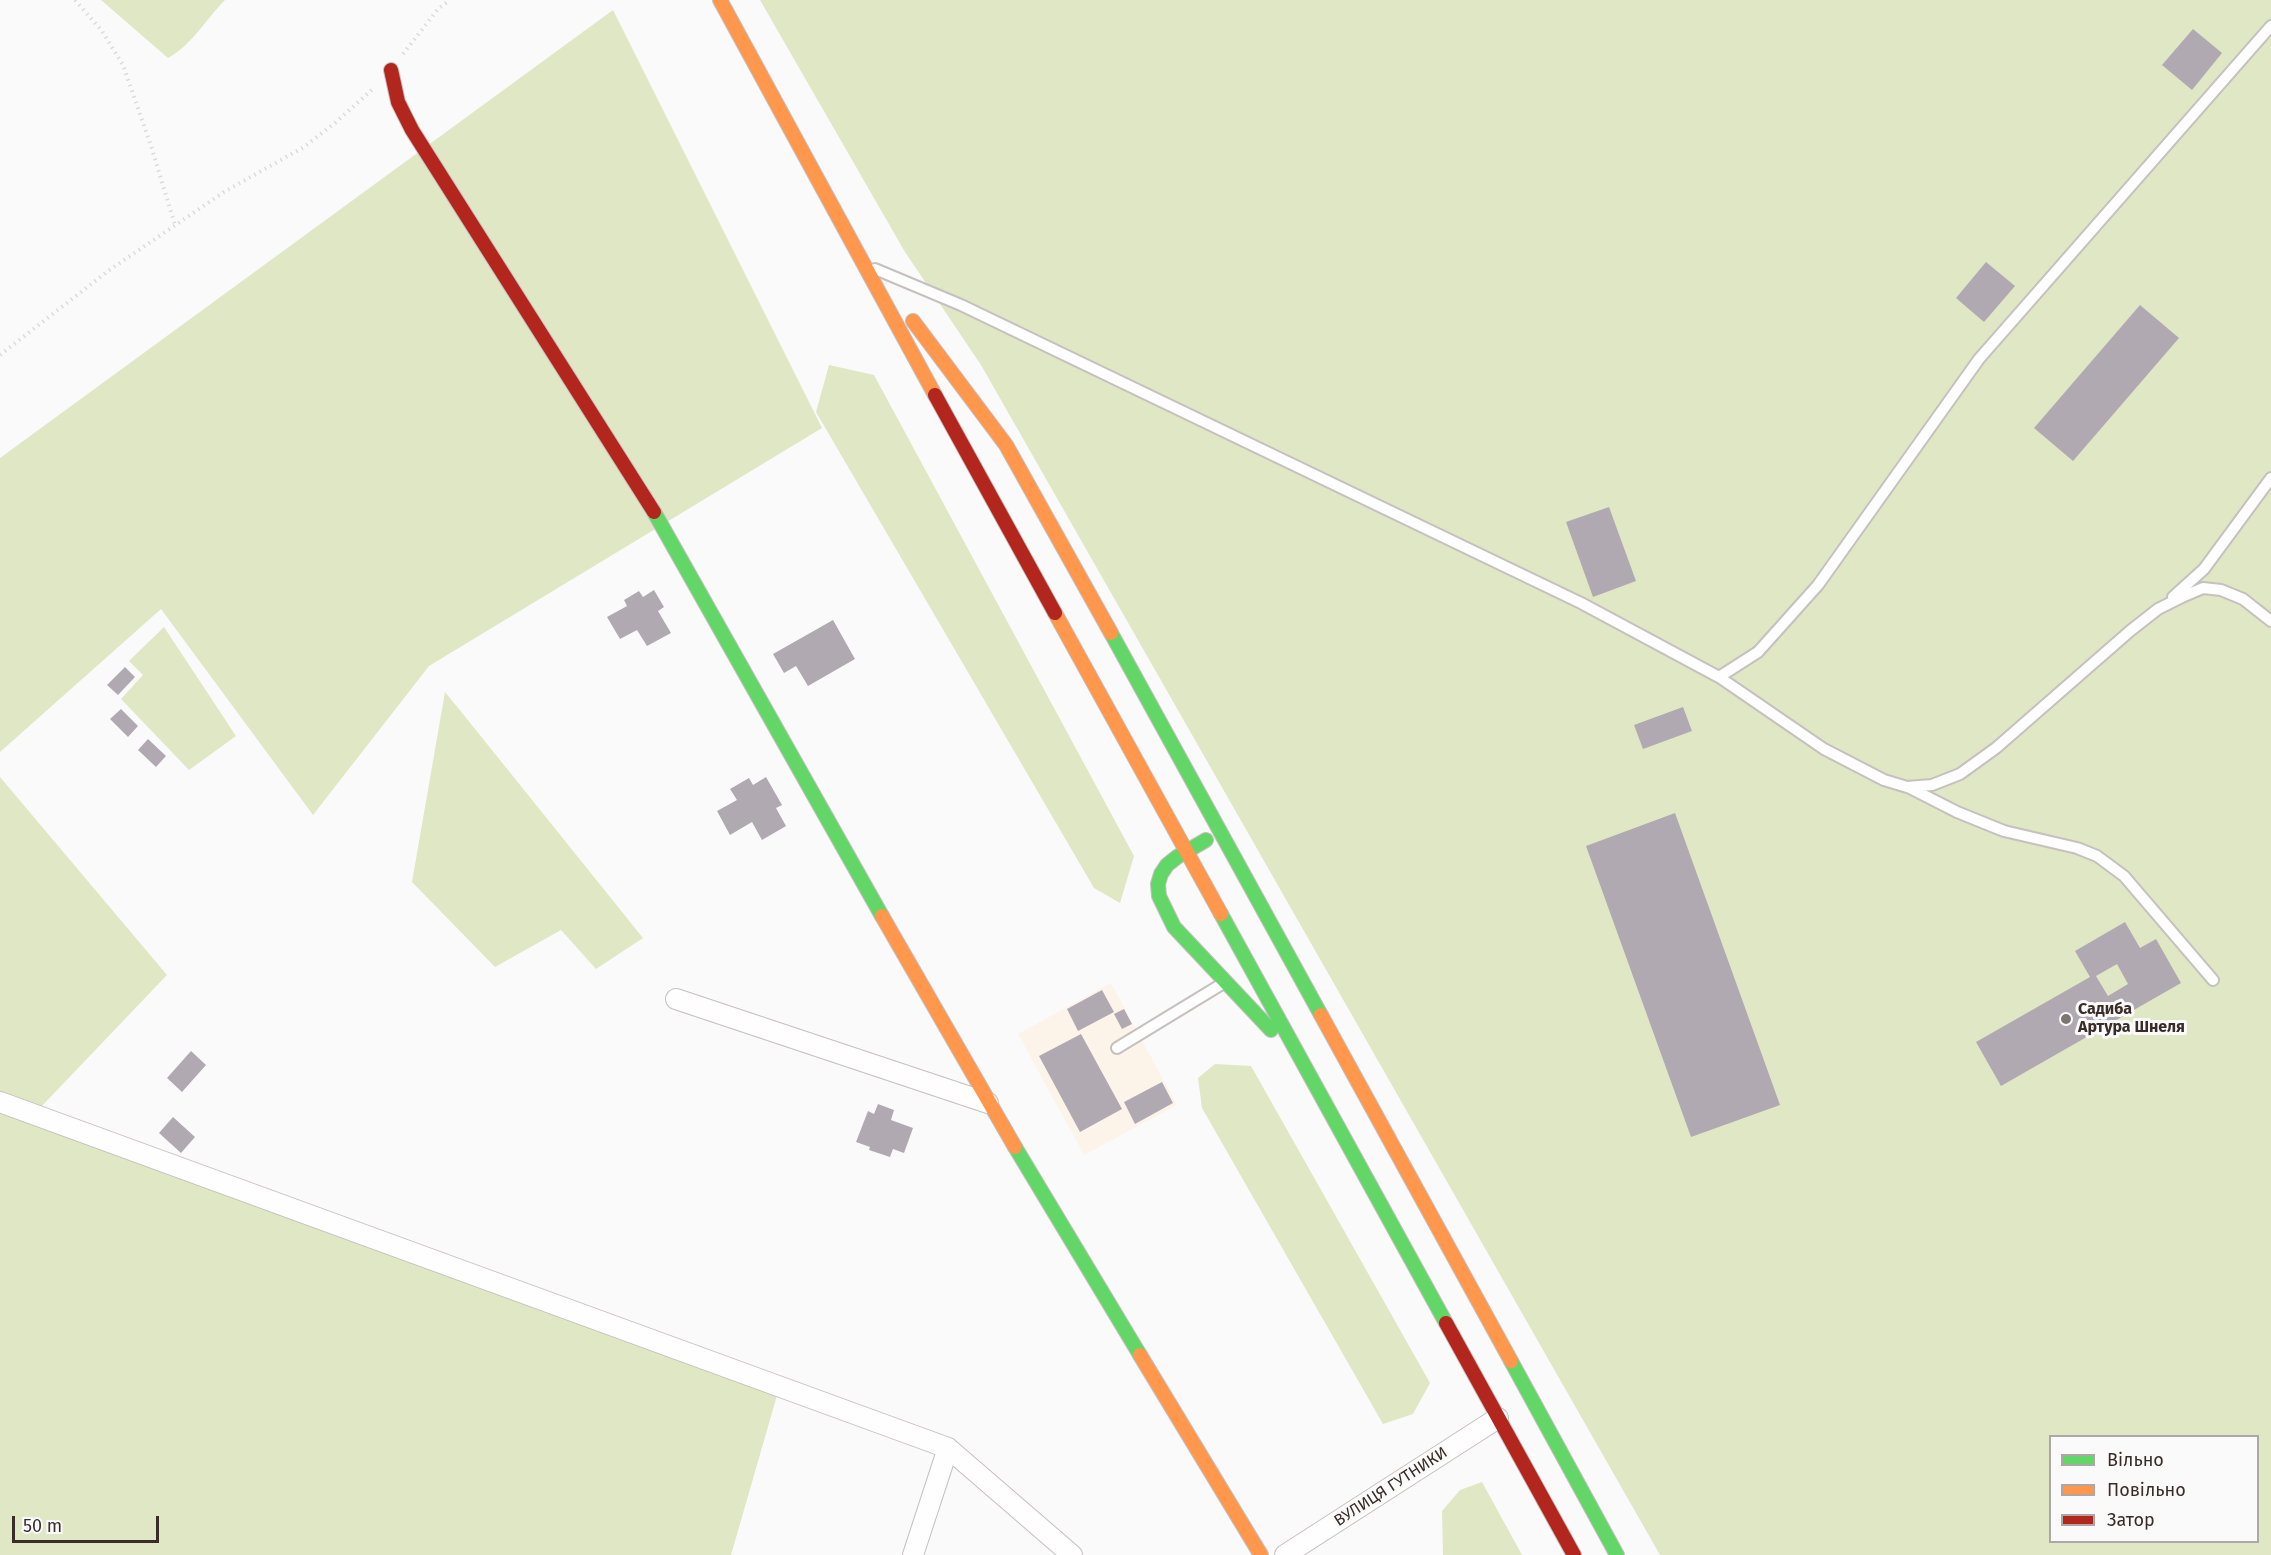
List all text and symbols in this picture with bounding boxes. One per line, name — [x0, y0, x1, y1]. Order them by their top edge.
place label: Садиба Артура Шнеля — [2078, 1000, 2185, 1038]
marker: Садиба Артура Шнеля — [2059, 1012, 2073, 1026]
legend — [2049, 1435, 2259, 1543]
street label: ВУЛИЦЯ ГУТНИКИ — [1331, 1443, 1451, 1531]
text: Вільно — [2107, 1449, 2164, 1471]
text: Повільно — [2107, 1479, 2186, 1501]
scale bar — [15, 1504, 162, 1542]
text: Затор — [2107, 1509, 2155, 1531]
text: 50 m — [23, 1515, 62, 1537]

